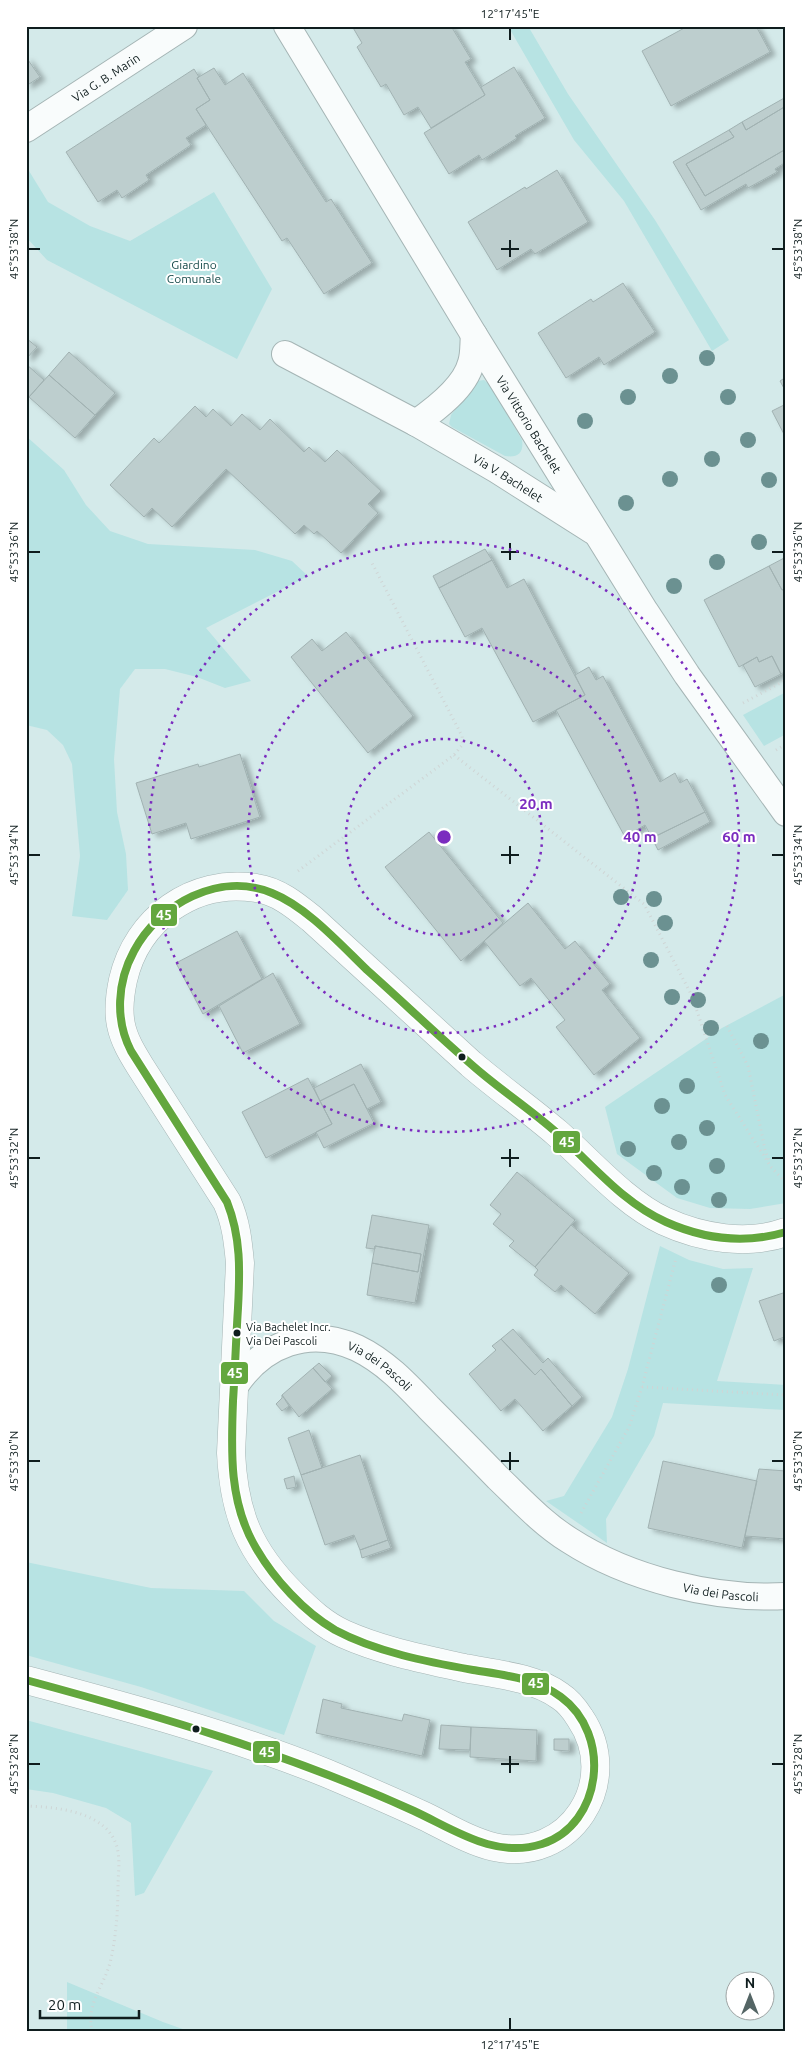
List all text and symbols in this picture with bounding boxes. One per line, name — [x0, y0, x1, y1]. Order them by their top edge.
text: 12°17'45"E — [481, 7, 540, 20]
street label: Via G. B. Marin — [69, 50, 142, 104]
text: 45°53'38"N — [7, 219, 20, 279]
text: 45°53'38"N — [791, 219, 804, 279]
park label: Giardino Comunale — [167, 258, 221, 285]
street label: Via Vittorio Bachelet — [494, 373, 564, 475]
street label: Via V. Bachelet — [471, 451, 546, 504]
text: 45°53'36"N — [7, 522, 20, 582]
text: 45°53'36"N — [791, 522, 804, 582]
text: 20 m — [519, 795, 553, 812]
text: 45°53'34"N — [7, 825, 20, 885]
text: 45°53'34"N — [791, 825, 804, 885]
centre of rings — [435, 828, 453, 846]
text: 40 m — [623, 828, 657, 845]
text: 60 m — [722, 828, 756, 845]
line badge: 45 — [150, 903, 178, 927]
text: 45 — [156, 907, 172, 923]
unlabelled marker — [457, 1052, 467, 1062]
text: 45°53'32"N — [7, 1128, 20, 1188]
text: 45°53'32"N — [791, 1128, 804, 1188]
line badge: 45 — [552, 1130, 581, 1154]
text: 45 — [559, 1134, 575, 1150]
place label: Via Bachelet Incr. Via Dei Pascoli — [246, 1321, 331, 1347]
marker: Via Bachelet Incr. Via Dei Pascoli — [232, 1328, 242, 1338]
street label: Via dei Pascoli — [346, 1338, 415, 1393]
line badge: 45 — [220, 1361, 249, 1385]
text: 45 — [227, 1365, 243, 1381]
text: 45°53'30"N — [7, 1431, 20, 1491]
text: 45°53'30"N — [791, 1431, 804, 1491]
street label: Via dei Pascoli — [682, 1580, 759, 1603]
line badge: 45 — [521, 1672, 550, 1696]
text: 45 — [528, 1675, 544, 1691]
unlabelled marker — [191, 1724, 201, 1734]
text: 45°53'28"N — [7, 1734, 20, 1794]
text: 45°53'28"N — [791, 1734, 804, 1794]
line badge: 45 — [252, 1740, 281, 1764]
text: 45 — [259, 1744, 275, 1760]
north arrow — [724, 1970, 774, 2020]
text: N — [745, 1975, 755, 1991]
scale bar — [40, 1988, 139, 2020]
text: 20 m — [48, 1996, 81, 2013]
text: 12°17'45"E — [481, 2038, 540, 2051]

